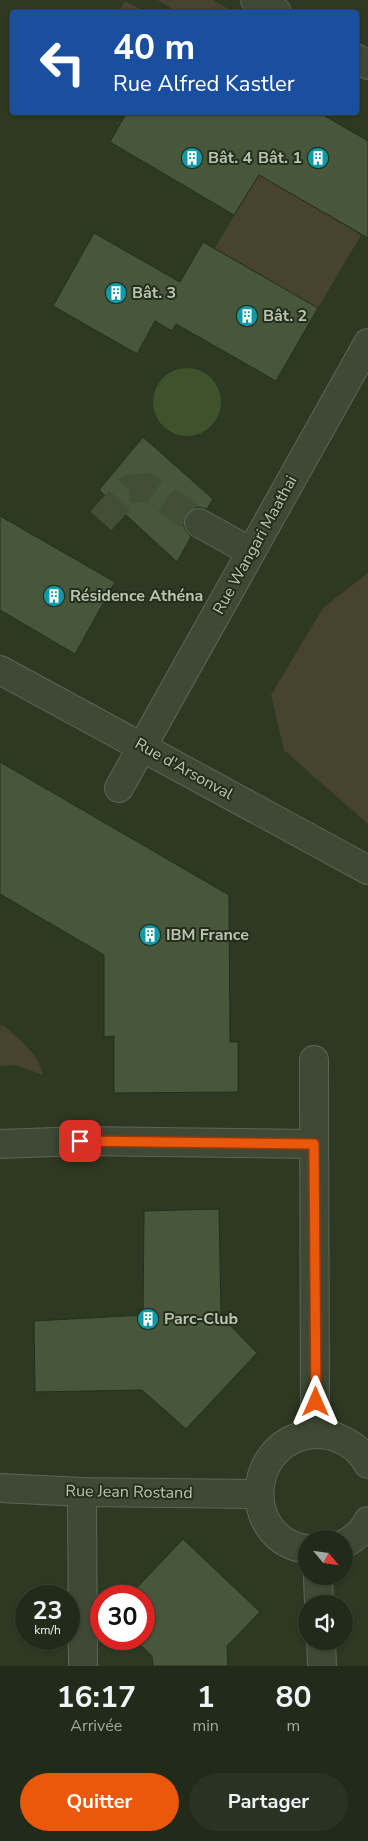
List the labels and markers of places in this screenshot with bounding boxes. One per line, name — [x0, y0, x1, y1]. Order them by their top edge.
building icon: Bât. 4 — [180, 146, 204, 170]
building icon: Bât. 1 — [306, 146, 330, 170]
place label: Bât. 4 — [208, 147, 252, 169]
place label: Bât. 1 — [258, 147, 302, 169]
building icon: Bât. 3 — [104, 281, 128, 305]
place label: Bât. 3 — [132, 282, 176, 304]
building icon: Bât. 2 — [235, 304, 259, 328]
place label: Bât. 2 — [263, 305, 307, 327]
building icon: Résidence Athéna — [42, 584, 66, 608]
place label: Résidence Athéna — [70, 585, 203, 607]
building icon: IBM France — [138, 923, 162, 947]
place label: IBM France — [166, 924, 249, 946]
pin — [59, 1120, 101, 1162]
building icon: Parc-Club — [136, 1307, 160, 1331]
place label: Parc-Club — [164, 1308, 238, 1330]

